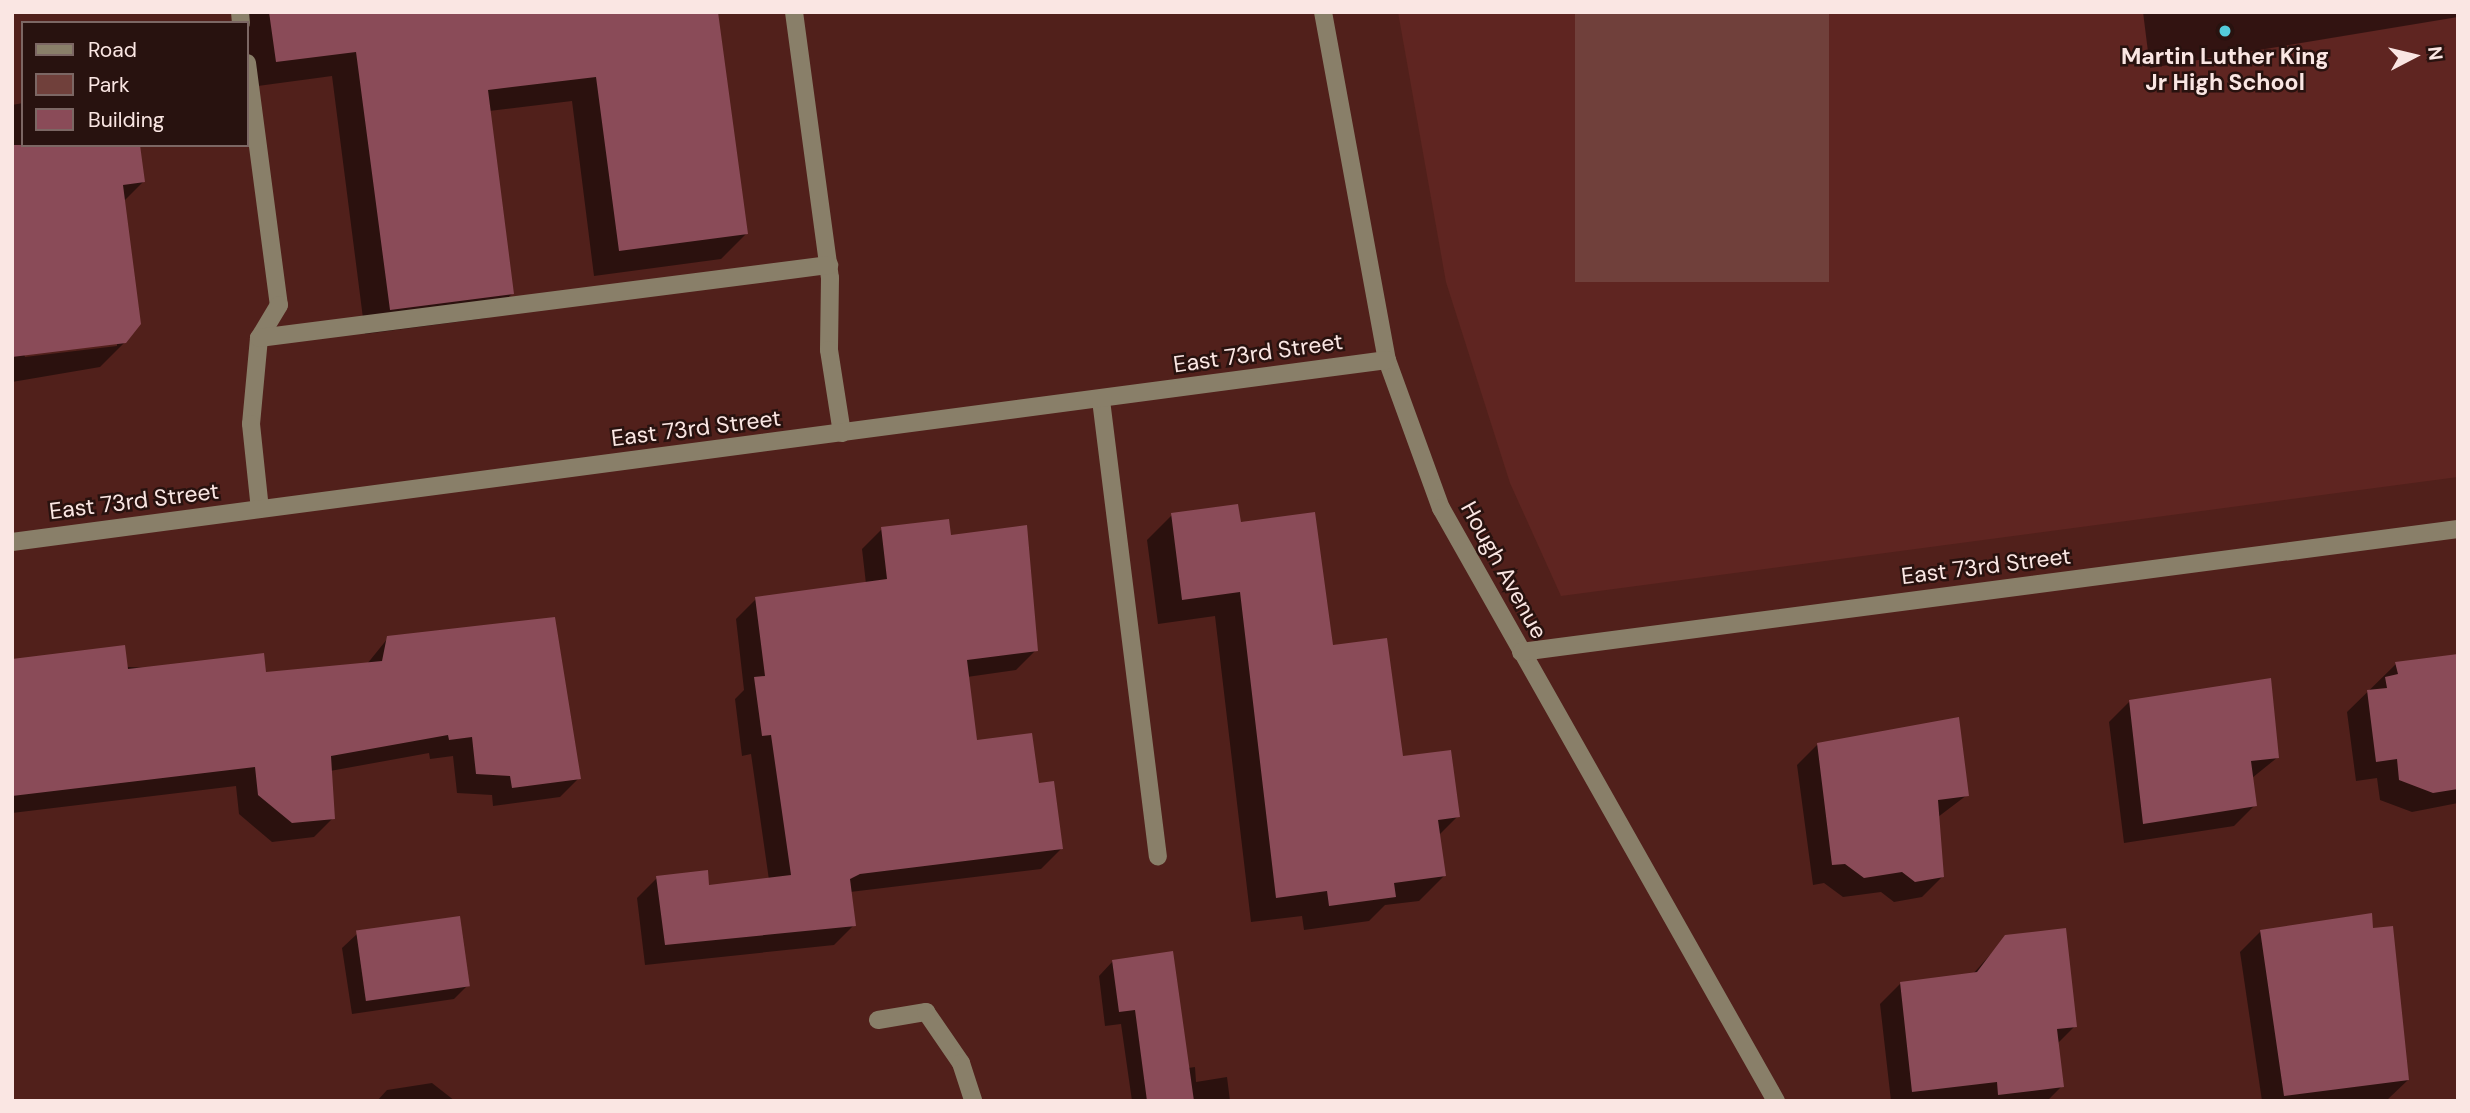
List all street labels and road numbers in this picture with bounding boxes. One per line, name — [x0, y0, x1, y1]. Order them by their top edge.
street label: East 73rd Street — [1172, 327, 1344, 379]
street label: East 73rd Street — [610, 404, 782, 452]
street label: East 73rd Street — [48, 477, 220, 525]
street label: Hough Avenue — [1455, 496, 1553, 644]
street label: East 73rd Street — [1900, 542, 2072, 590]

